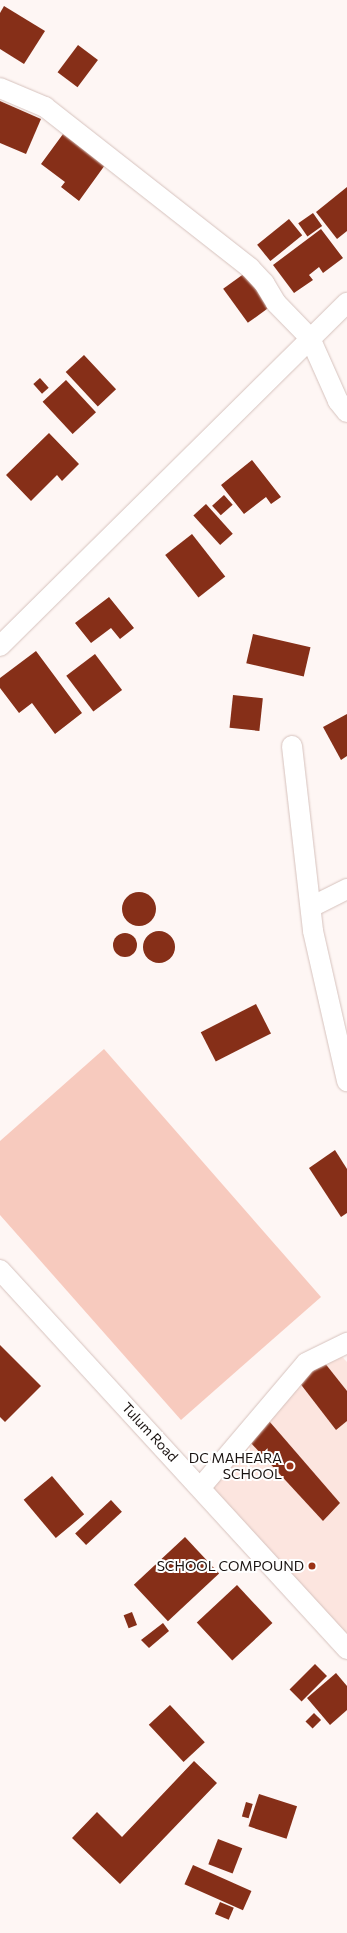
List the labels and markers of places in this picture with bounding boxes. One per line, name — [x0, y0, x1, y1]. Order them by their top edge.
place label: DC MAHEARA SCHOOL — [189, 1450, 282, 1482]
marker: DC MAHEARA SCHOOL — [285, 1461, 295, 1471]
place label: SCHOOL COMPOUND — [157, 1558, 304, 1574]
marker: SCHOOL COMPOUND — [307, 1561, 317, 1571]

